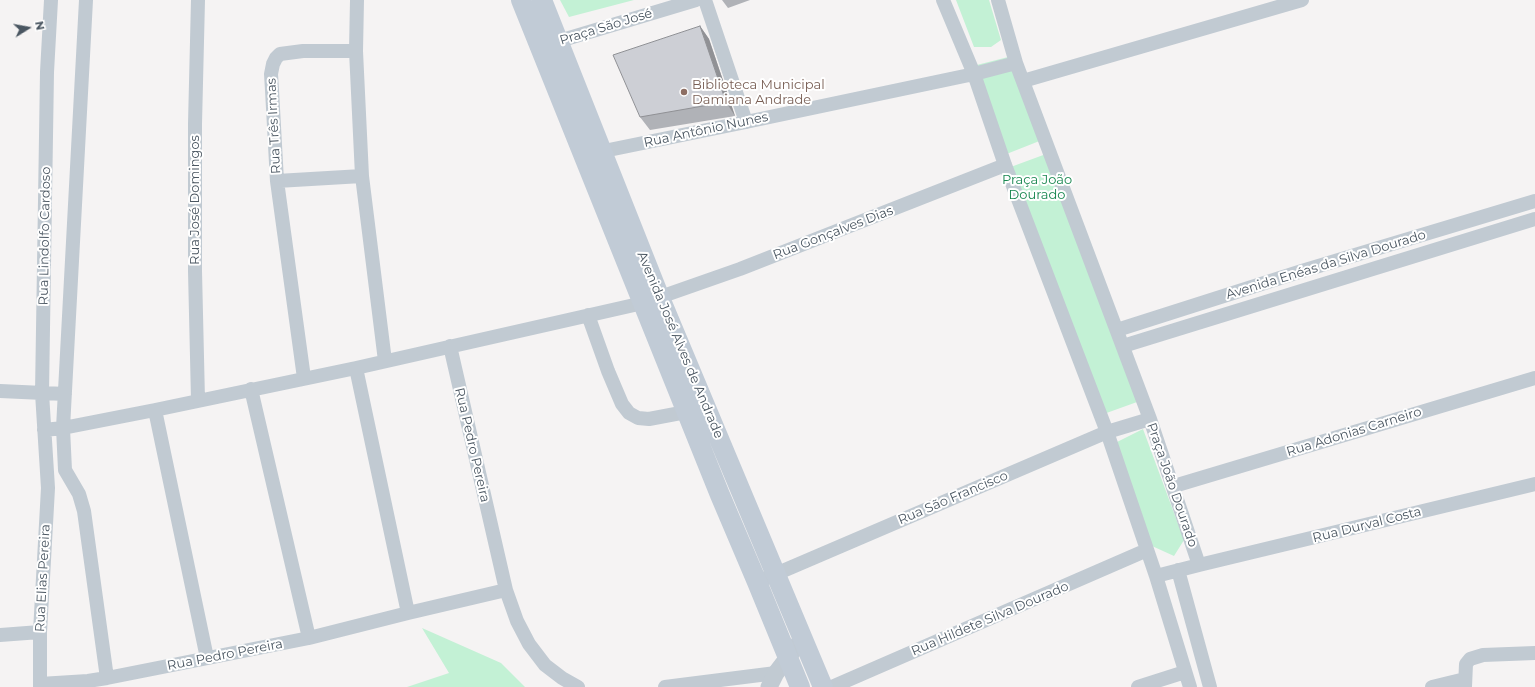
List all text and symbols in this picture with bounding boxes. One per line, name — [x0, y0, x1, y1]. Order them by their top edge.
street label: Praça São José — [558, 6, 654, 48]
north arrow — [8, 8, 48, 48]
text: N — [32, 20, 47, 31]
place label: Biblioteca Municipal Damiana Andrade — [692, 77, 825, 108]
street label: Rua Três Irmas — [264, 78, 284, 174]
marker: Biblioteca Municipal Damiana Andrade — [679, 87, 689, 97]
street label: Rua Antônio Nunes — [642, 109, 770, 151]
street label: Rua José Domingos — [187, 135, 203, 265]
street label: Rua Lindolfo Cardoso — [36, 166, 54, 306]
park label: Praça João Dourado — [1002, 172, 1072, 203]
street label: Rua Gonçalves Dias — [771, 203, 895, 263]
street label: Avenida Enéas da Silva Dourado — [1224, 227, 1428, 303]
street label: Avenida José Alves de Andrade — [633, 249, 727, 441]
street label: Rua Pedro Pereira — [451, 386, 493, 504]
street label: Rua Adonias Carneiro — [1285, 404, 1423, 460]
street label: Praça João Dourado — [1143, 421, 1201, 549]
street label: Rua São Francisco — [896, 468, 1010, 528]
street label: Rua Durval Costa — [1311, 504, 1423, 546]
street label: Rua Elias Pereira — [32, 524, 54, 632]
street label: Rua Hildete Silva Dourado — [909, 579, 1071, 659]
street label: Rua Pedro Pereira — [166, 636, 284, 674]

